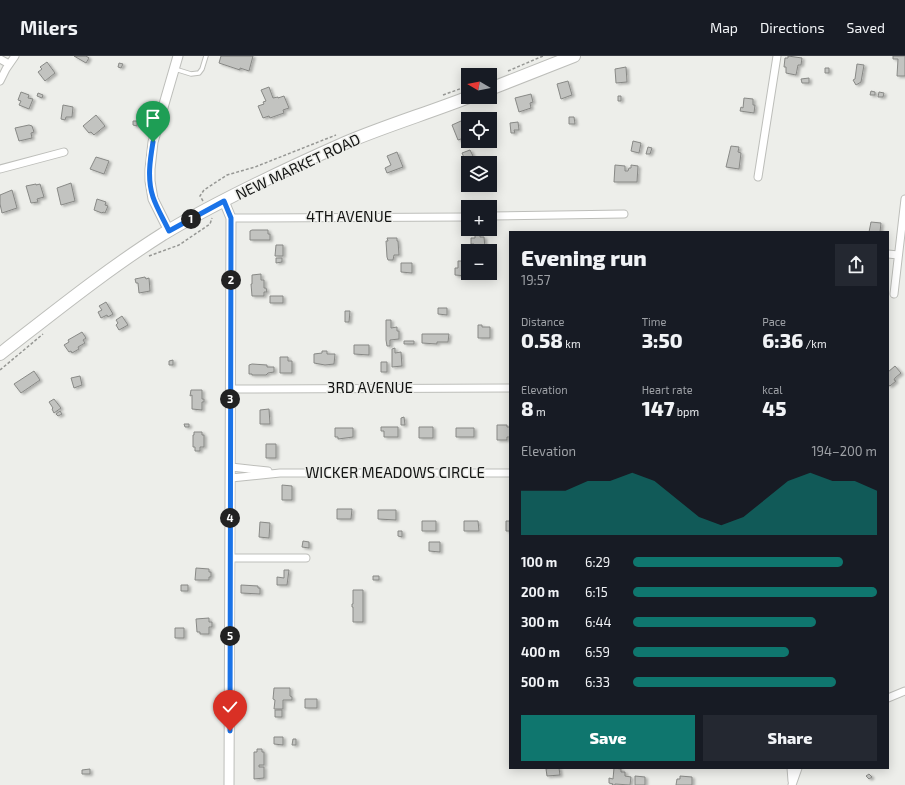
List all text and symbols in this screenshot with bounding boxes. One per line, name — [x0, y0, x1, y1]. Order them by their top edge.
text: Milers — [20, 16, 78, 39]
text: Map — [710, 19, 738, 36]
text: Directions — [760, 19, 825, 36]
text: Saved — [847, 19, 885, 36]
north arrow — [461, 68, 497, 104]
map controls — [461, 68, 497, 280]
pin — [136, 101, 170, 142]
icon: arrive — [142, 107, 164, 129]
button: locate — [461, 112, 497, 148]
street label: NEW MARKET ROAD — [232, 129, 363, 203]
button: layers — [461, 156, 497, 192]
button: + — [461, 200, 497, 236]
street label: 4TH AVENUE — [306, 207, 392, 225]
pin: 1 — [181, 209, 201, 229]
text: 1 — [189, 212, 193, 225]
button: − — [461, 244, 497, 280]
text: Evening run — [521, 244, 647, 270]
button: share — [835, 244, 877, 286]
pin: 2 — [221, 270, 241, 290]
text: 19:57 — [521, 272, 550, 288]
text: 2 — [228, 273, 234, 286]
text: Distance — [521, 315, 564, 328]
text: Time — [642, 315, 666, 328]
text: Pace — [762, 315, 786, 328]
text: 0.58 — [521, 328, 563, 352]
text: 3:50 — [642, 328, 683, 352]
text: 6:36 — [762, 328, 803, 352]
text: km — [563, 337, 581, 350]
text: /km — [803, 337, 827, 350]
street label: 3RD AVENUE — [327, 378, 413, 396]
text: Elevation — [521, 383, 568, 396]
text: Heart rate — [642, 383, 693, 396]
text: kcal — [762, 383, 782, 396]
pin: 3 — [220, 389, 240, 409]
text: 3 — [227, 392, 233, 405]
text: 8 — [521, 396, 534, 420]
text: 147 — [642, 396, 674, 420]
text: 45 — [762, 396, 787, 420]
text: m — [534, 405, 546, 418]
text: bpm — [674, 405, 699, 418]
text: Elevation — [521, 443, 576, 459]
text: 194–200 m — [811, 443, 877, 459]
street label: WICKER MEADOWS CIRCLE — [305, 463, 485, 481]
pin: 4 — [220, 508, 240, 528]
text: 4 — [226, 511, 234, 524]
text: 100 m — [521, 554, 557, 570]
text: 6:29 — [585, 554, 610, 570]
text: 200 m — [521, 584, 559, 600]
text: 6:15 — [585, 584, 608, 600]
text: 300 m — [521, 614, 559, 630]
text: 6:44 — [585, 614, 612, 630]
pin: 5 — [220, 626, 240, 646]
text: 5 — [227, 629, 233, 642]
text: 400 m — [521, 644, 560, 660]
text: 6:59 — [585, 644, 610, 660]
text: 500 m — [521, 674, 559, 690]
text: 6:33 — [585, 674, 610, 690]
pin — [213, 690, 247, 731]
icon: check — [219, 696, 241, 718]
button: Save — [521, 715, 695, 761]
button: Share — [703, 715, 877, 761]

